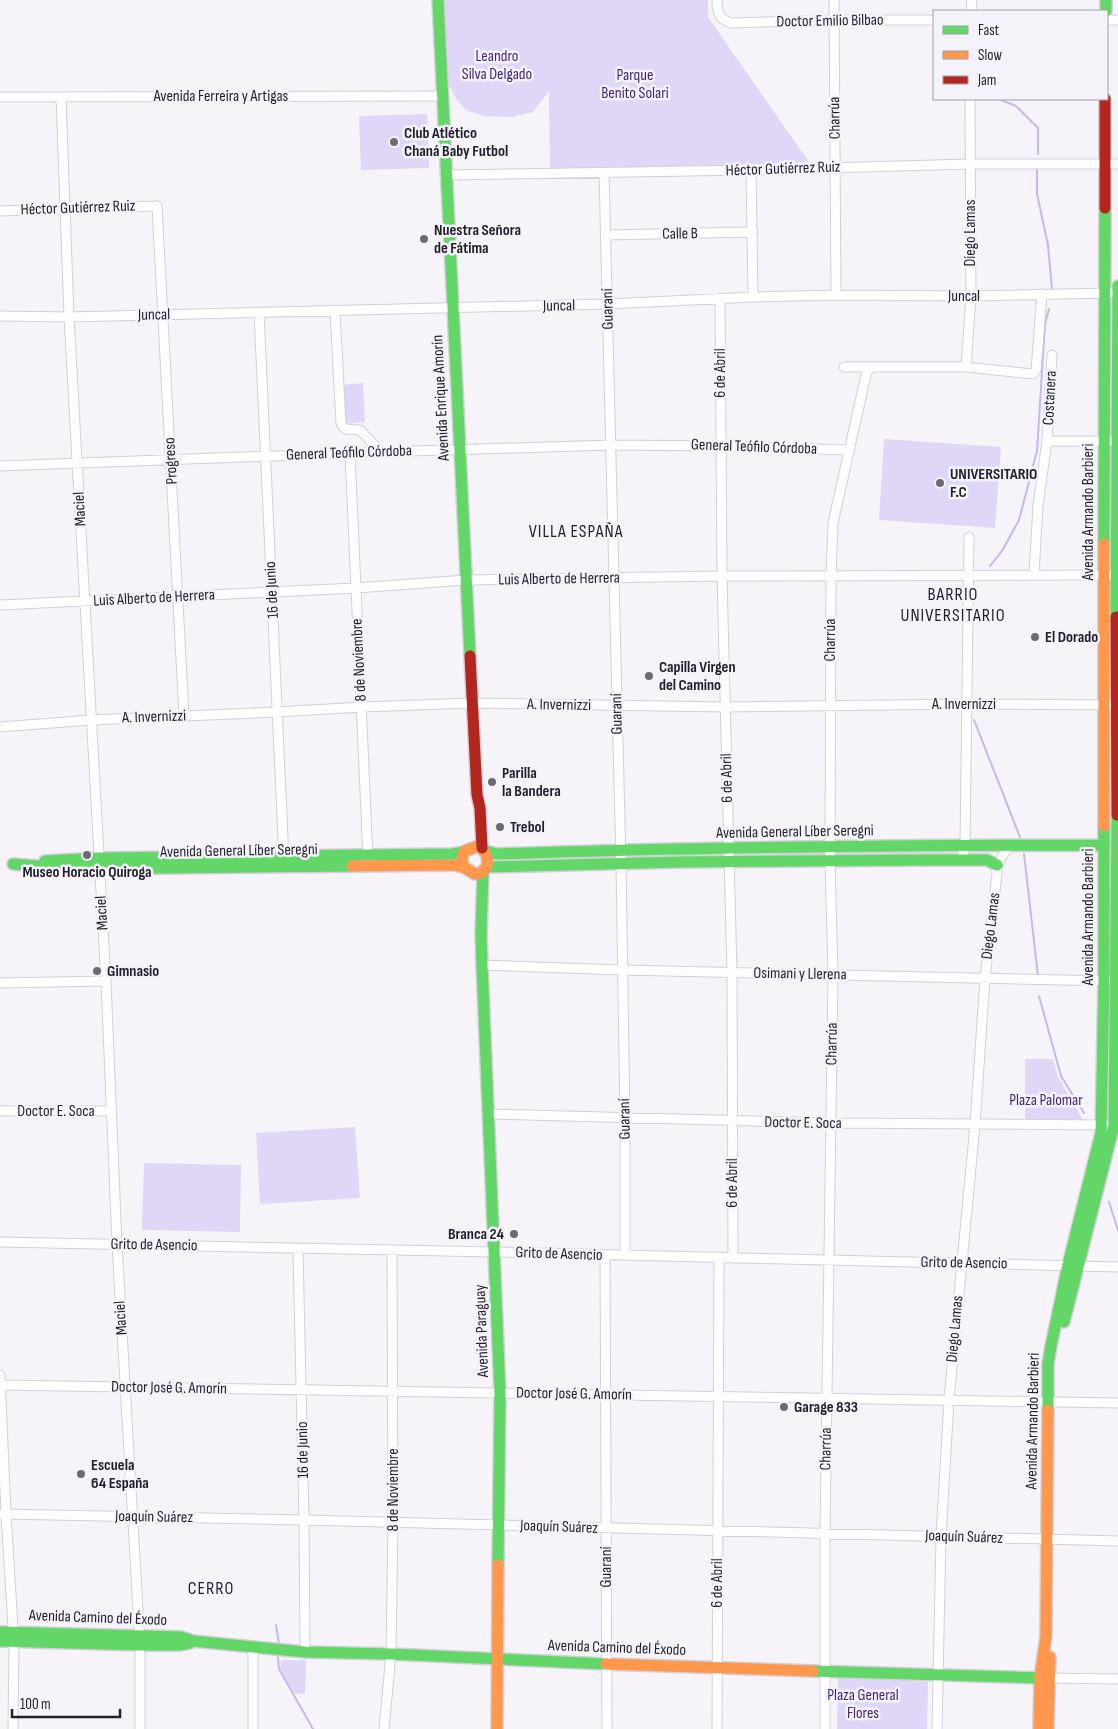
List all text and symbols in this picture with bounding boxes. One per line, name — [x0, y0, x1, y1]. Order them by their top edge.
legend — [933, 10, 1108, 100]
street label: Doctor Emilio Bilbao — [776, 11, 884, 31]
text: Fast — [978, 21, 1000, 40]
text: Slow — [978, 46, 1002, 65]
park label: Leandro Silva Delgado — [462, 47, 532, 84]
park label: Parque Benito Solari — [601, 66, 669, 103]
text: Jam — [977, 71, 996, 90]
street label: Avenida Ferreira y Artigas — [153, 87, 289, 106]
street label: Charrúa — [825, 96, 845, 140]
place label: Club Atlético Chaná Baby Futbol — [404, 124, 508, 161]
marker: Club Atlético Chaná Baby Futbol — [388, 136, 400, 148]
street label: Héctor Gutiérrez Ruiz — [725, 157, 841, 180]
street label: Héctor Gutiérrez Ruiz — [20, 196, 136, 219]
street label: Diego Lamas — [961, 199, 980, 267]
place label: Nuestra Señora de Fátima — [434, 221, 521, 258]
street label: Calle B — [662, 224, 698, 244]
marker: Nuestra Señora de Fátima — [418, 233, 430, 245]
street label: Juncal — [947, 287, 980, 306]
street label: Guaraní — [598, 288, 618, 330]
street label: Juncal — [542, 296, 575, 316]
street label: Juncal — [137, 305, 170, 325]
street label: Avenida Enrique Amorín — [428, 335, 454, 462]
street label: 6 de Abril — [711, 348, 730, 398]
street label: Costanera — [1039, 370, 1061, 426]
street label: General Teófilo Córdoba — [691, 435, 817, 459]
street label: Progreso — [160, 437, 182, 485]
street label: General Teófilo Córdoba — [286, 441, 412, 465]
street label: Avenida Armando Barbieri — [1079, 444, 1098, 581]
place label: UNIVERSITARIO F.C — [950, 465, 1037, 502]
marker: UNIVERSITARIO F.C — [934, 477, 946, 489]
street label: Maciel — [70, 491, 90, 527]
district label: VILLA ESPAÑA — [529, 521, 623, 542]
street label: 16 de Junio — [261, 561, 283, 619]
street label: Luis Alberto de Herrera — [498, 568, 620, 590]
district label: BARRIO UNIVERSITARIO — [900, 584, 1006, 626]
street label: Luis Alberto de Herrera — [93, 585, 215, 611]
street label: 8 de Noviembre — [347, 618, 371, 702]
street label: Charrúa — [821, 619, 840, 661]
place label: El Dorado — [1045, 628, 1098, 647]
marker: El Dorado — [1029, 631, 1041, 643]
place label: Capilla Virgen del Camino — [659, 658, 736, 695]
marker: Capilla Virgen del Camino — [643, 670, 655, 682]
street label: Guaraní — [607, 693, 627, 735]
street label: A. Invernizzi — [526, 695, 591, 715]
street label: A. Invernizzi — [931, 695, 996, 714]
street label: A. Invernizzi — [121, 706, 186, 728]
street label: 6 de Abril — [717, 753, 737, 803]
place label: Parilla la Bandera — [502, 764, 561, 801]
marker: Parilla la Bandera — [486, 776, 498, 788]
place label: Trebol — [510, 818, 545, 837]
marker: Trebol — [494, 821, 506, 833]
street label: Avenida General Líber Seregni — [715, 821, 874, 843]
street label: Avenida General Líber Seregni — [159, 840, 318, 862]
marker: Museo Horacio Quiroga — [81, 849, 93, 861]
street label: Avenida Armando Barbieri — [1079, 849, 1098, 986]
place label: Museo Horacio Quiroga — [22, 863, 152, 882]
street label: Diego Lamas — [977, 891, 1005, 960]
street label: Maciel — [92, 895, 112, 931]
place label: Gimnasio — [107, 962, 159, 981]
street label: Osimani y Llerena — [753, 964, 847, 984]
marker: Gimnasio — [91, 965, 103, 977]
street label: Charrúa — [822, 1022, 842, 1066]
park label: Plaza Palomar — [1009, 1091, 1083, 1110]
street label: Guaraní — [615, 1098, 635, 1140]
street label: Doctor E. Soca — [17, 1102, 95, 1121]
street label: Doctor E. Soca — [764, 1113, 842, 1133]
street label: 6 de Abril — [723, 1158, 742, 1208]
place label: Branca 24 — [448, 1225, 505, 1244]
marker: Branca 24 — [508, 1228, 520, 1240]
street label: Grito de Asencio — [110, 1235, 198, 1255]
street label: Grito de Asencio — [515, 1243, 603, 1265]
street label: Grito de Asencio — [920, 1253, 1008, 1273]
street label: Avenida Paraguay — [471, 1284, 493, 1379]
street label: Diego Lamas — [943, 1295, 967, 1363]
street label: Maciel — [110, 1300, 132, 1336]
street label: Avenida Armando Barbieri — [1022, 1352, 1044, 1491]
street label: Doctor José G. Amorín — [111, 1377, 227, 1399]
street label: Doctor José G. Amorín — [516, 1383, 632, 1405]
place label: Garage 833 — [794, 1398, 858, 1417]
marker: Garage 833 — [778, 1401, 790, 1413]
street label: 16 de Junio — [293, 1421, 313, 1479]
street label: Charrúa — [816, 1427, 836, 1471]
street label: 8 de Noviembre — [384, 1448, 403, 1532]
place label: Escuela 64 España — [91, 1456, 149, 1493]
marker: Escuela 64 España — [75, 1468, 87, 1480]
street label: Joaquín Suárez — [114, 1507, 193, 1527]
street label: Joaquín Suárez — [519, 1516, 599, 1538]
street label: Joaquín Suárez — [924, 1526, 1004, 1548]
street label: Guaraní — [597, 1546, 616, 1588]
street label: 6 de Abril — [708, 1558, 727, 1608]
district label: CERRO — [188, 1578, 234, 1599]
street label: Avenida Camino del Éxodo — [28, 1606, 167, 1630]
street label: Avenida Camino del Éxodo — [547, 1636, 686, 1660]
scale bar — [12, 1686, 120, 1718]
park label: Plaza General Flores — [827, 1686, 899, 1723]
text: 100 m — [20, 1695, 51, 1714]

